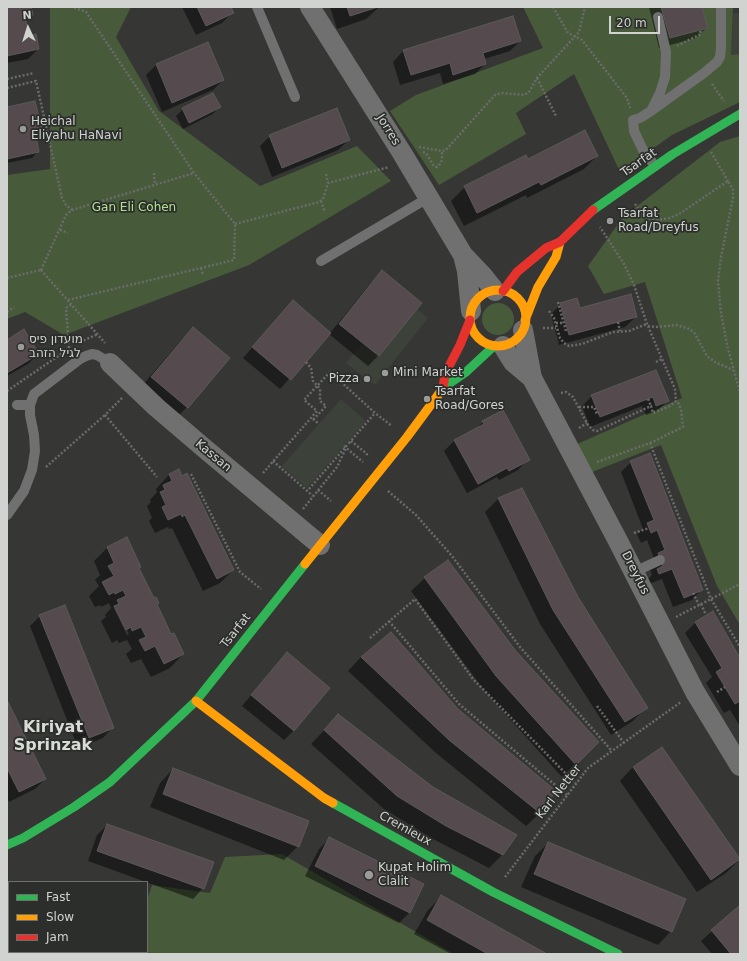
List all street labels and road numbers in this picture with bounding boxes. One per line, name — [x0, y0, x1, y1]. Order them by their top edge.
street label: Jorres — [373, 112, 403, 148]
street label: Tsarfat — [618, 146, 660, 180]
street label: Kassan — [192, 437, 234, 475]
street label: Dreyfus — [618, 549, 652, 597]
street label: Tsarfat — [218, 611, 254, 651]
street label: Karl Netter — [533, 762, 585, 822]
street label: Cremieux — [376, 809, 434, 849]

